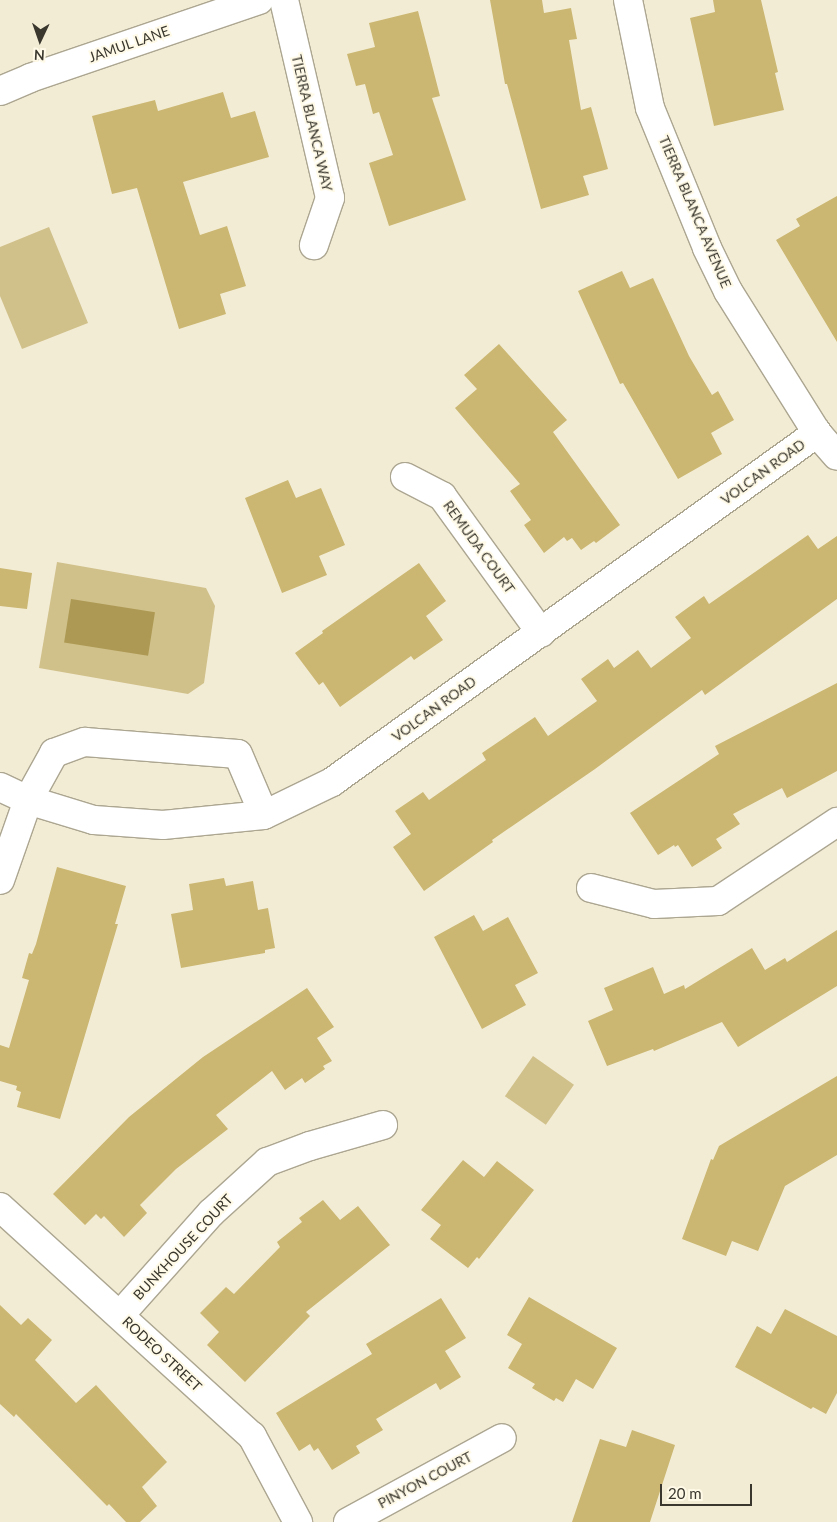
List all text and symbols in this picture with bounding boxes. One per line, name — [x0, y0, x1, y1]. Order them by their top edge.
north arrow — [15, 15, 65, 65]
street label: JAMUL LANE — [86, 22, 172, 66]
text: N — [33, 47, 45, 64]
street label: TIERRA BLANCA WAY — [288, 53, 336, 193]
street label: TIERRA BLANCA AVENUE — [655, 133, 735, 291]
street label: VOLCAN ROAD — [718, 436, 808, 508]
street label: REMUDA COURT — [440, 497, 518, 597]
street label: VOLCAN ROAD — [389, 673, 479, 745]
street label: BUNKHOUSE COURT — [130, 1191, 236, 1303]
street label: RODEO STREET — [119, 1313, 205, 1395]
street label: PINYON COURT — [375, 1448, 475, 1512]
scale bar — [662, 1474, 754, 1506]
text: 20 m — [668, 1484, 702, 1502]

